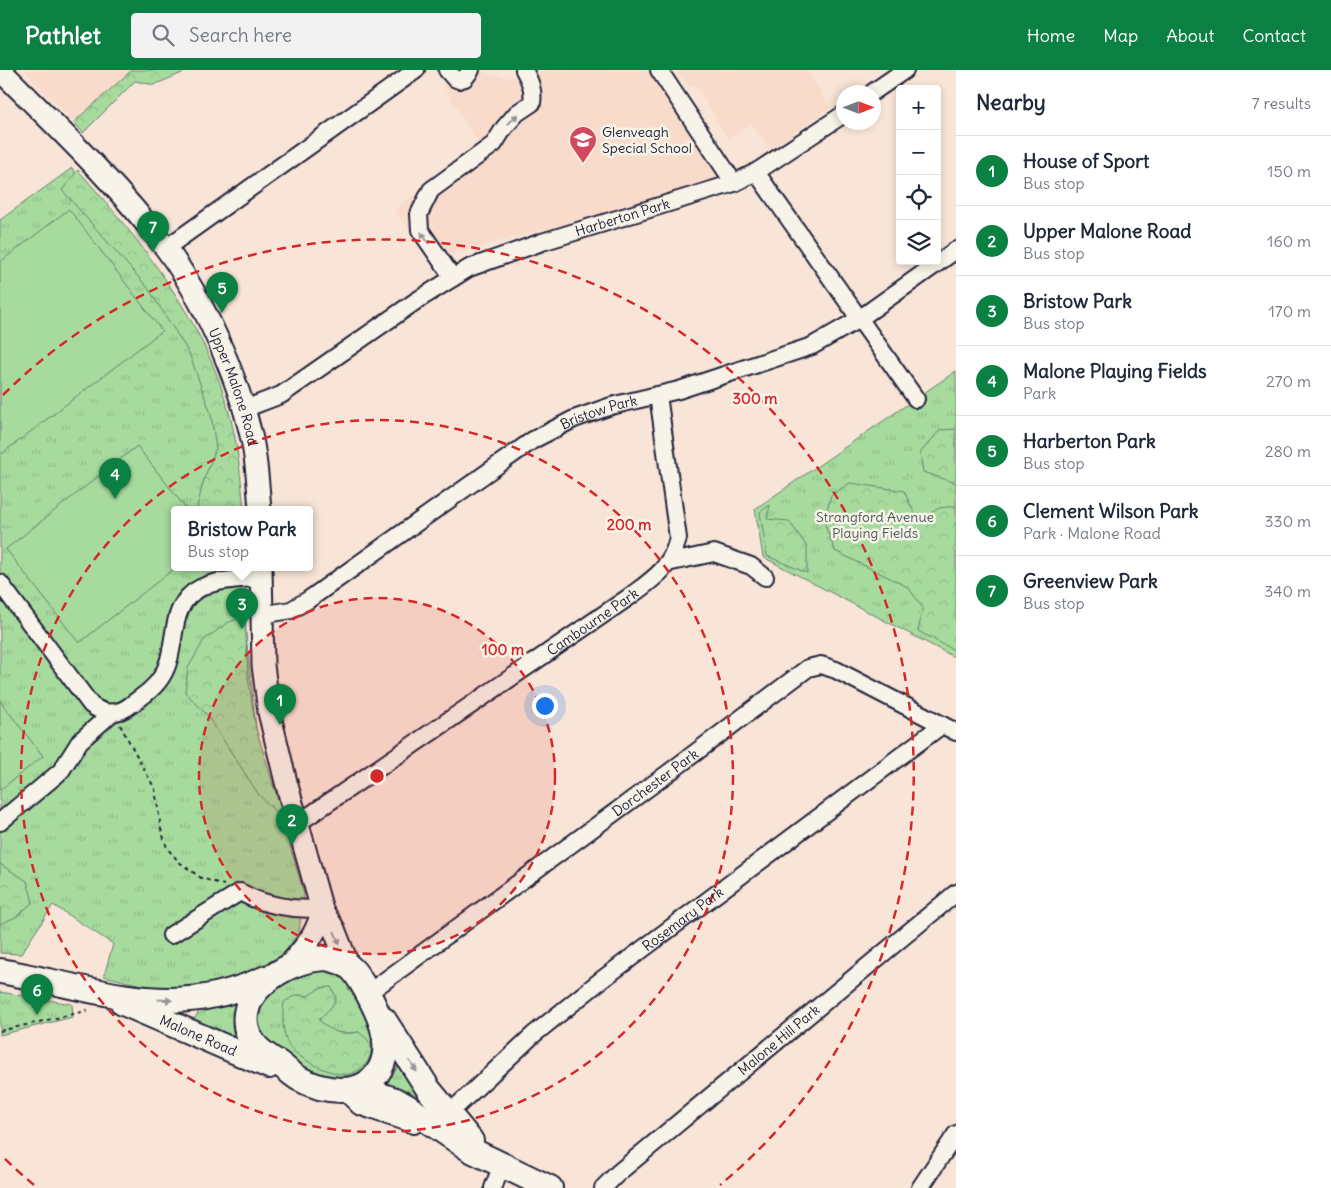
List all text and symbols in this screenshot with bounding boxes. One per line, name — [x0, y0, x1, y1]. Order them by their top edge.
search box — [131, 13, 481, 58]
text: Pathlet — [25, 20, 101, 50]
icon: search — [149, 21, 177, 49]
text: Search here — [189, 23, 292, 47]
text: Home — [1027, 24, 1075, 47]
text: Map — [1103, 24, 1138, 47]
text: About — [1166, 24, 1214, 47]
text: Contact — [1242, 24, 1306, 47]
north arrow — [836, 85, 881, 130]
map controls — [896, 85, 941, 265]
button: + — [896, 85, 941, 130]
text: Nearby — [976, 89, 1046, 116]
text: 7 results — [1252, 93, 1311, 113]
one-way arrow — [507, 113, 519, 125]
place label: Glenveagh Special School — [602, 123, 692, 157]
school or university icon: Glenveagh Special School — [568, 125, 598, 164]
button: − — [896, 130, 941, 175]
text: House of Sport — [1023, 149, 1149, 173]
text: 1 — [989, 161, 995, 181]
text: 150 m — [1267, 161, 1311, 181]
text: Bus stop — [1023, 173, 1085, 193]
button: locate — [896, 175, 941, 220]
street label: Harberton Park — [573, 194, 672, 240]
pin: 7 — [137, 211, 169, 252]
text: Upper Malone Road — [1023, 219, 1191, 243]
button: layers — [896, 220, 941, 265]
text: 2 — [988, 231, 996, 251]
text: 160 m — [1267, 231, 1311, 251]
one-way arrow — [420, 232, 430, 245]
text: Bus stop — [1023, 243, 1085, 263]
pin: 5 — [206, 272, 238, 313]
text: Bristow Park — [1023, 289, 1132, 313]
text: 3 — [987, 301, 997, 321]
text: 170 m — [1268, 301, 1311, 321]
text: Bus stop — [1023, 313, 1085, 333]
street label: Upper Malone Road — [205, 325, 262, 448]
text: Malone Playing Fields — [1023, 359, 1207, 383]
text: 4 — [987, 371, 997, 391]
text: 270 m — [1266, 371, 1311, 391]
text: Park — [1023, 383, 1056, 403]
text: 300 m — [733, 389, 778, 408]
street label: Bristow Park — [557, 391, 639, 434]
text: Harberton Park — [1023, 429, 1156, 453]
text: 5 — [987, 441, 997, 461]
text: 280 m — [1265, 441, 1311, 461]
text: Bus stop — [1023, 453, 1085, 473]
pin: 4 — [99, 458, 131, 499]
text: Clement Wilson Park — [1023, 499, 1199, 523]
popup — [171, 506, 313, 571]
park label: Strangford Avenue Playing Fields — [816, 508, 934, 542]
text: 6 — [987, 511, 997, 531]
text: 330 m — [1264, 511, 1311, 531]
text: 200 m — [607, 515, 651, 534]
text: Bristow Park — [188, 517, 296, 541]
text: Park · Malone Road — [1023, 523, 1161, 543]
text: Bus stop — [188, 541, 249, 561]
text: Greenview Park — [1023, 569, 1158, 593]
text: 7 — [988, 581, 996, 601]
text: 340 m — [1264, 581, 1311, 601]
street label: Cambourne Park — [543, 584, 642, 660]
pin: 3 — [226, 588, 258, 629]
text: Bus stop — [1023, 593, 1085, 613]
text: 100 m — [482, 640, 524, 659]
pin: 1 — [264, 684, 296, 725]
your location — [532, 693, 558, 719]
street label: Dorchester Park — [608, 745, 702, 820]
centre of rings — [368, 767, 386, 785]
pin: 2 — [276, 804, 308, 845]
street label: Rosemary Park — [639, 883, 727, 955]
one-way arrow — [334, 931, 342, 945]
pin: 6 — [21, 974, 53, 1015]
one-way arrow — [157, 996, 173, 1004]
street label: Malone Hill Park — [734, 1001, 823, 1079]
street label: Malone Road — [157, 1011, 240, 1060]
one-way arrow — [409, 1060, 418, 1073]

